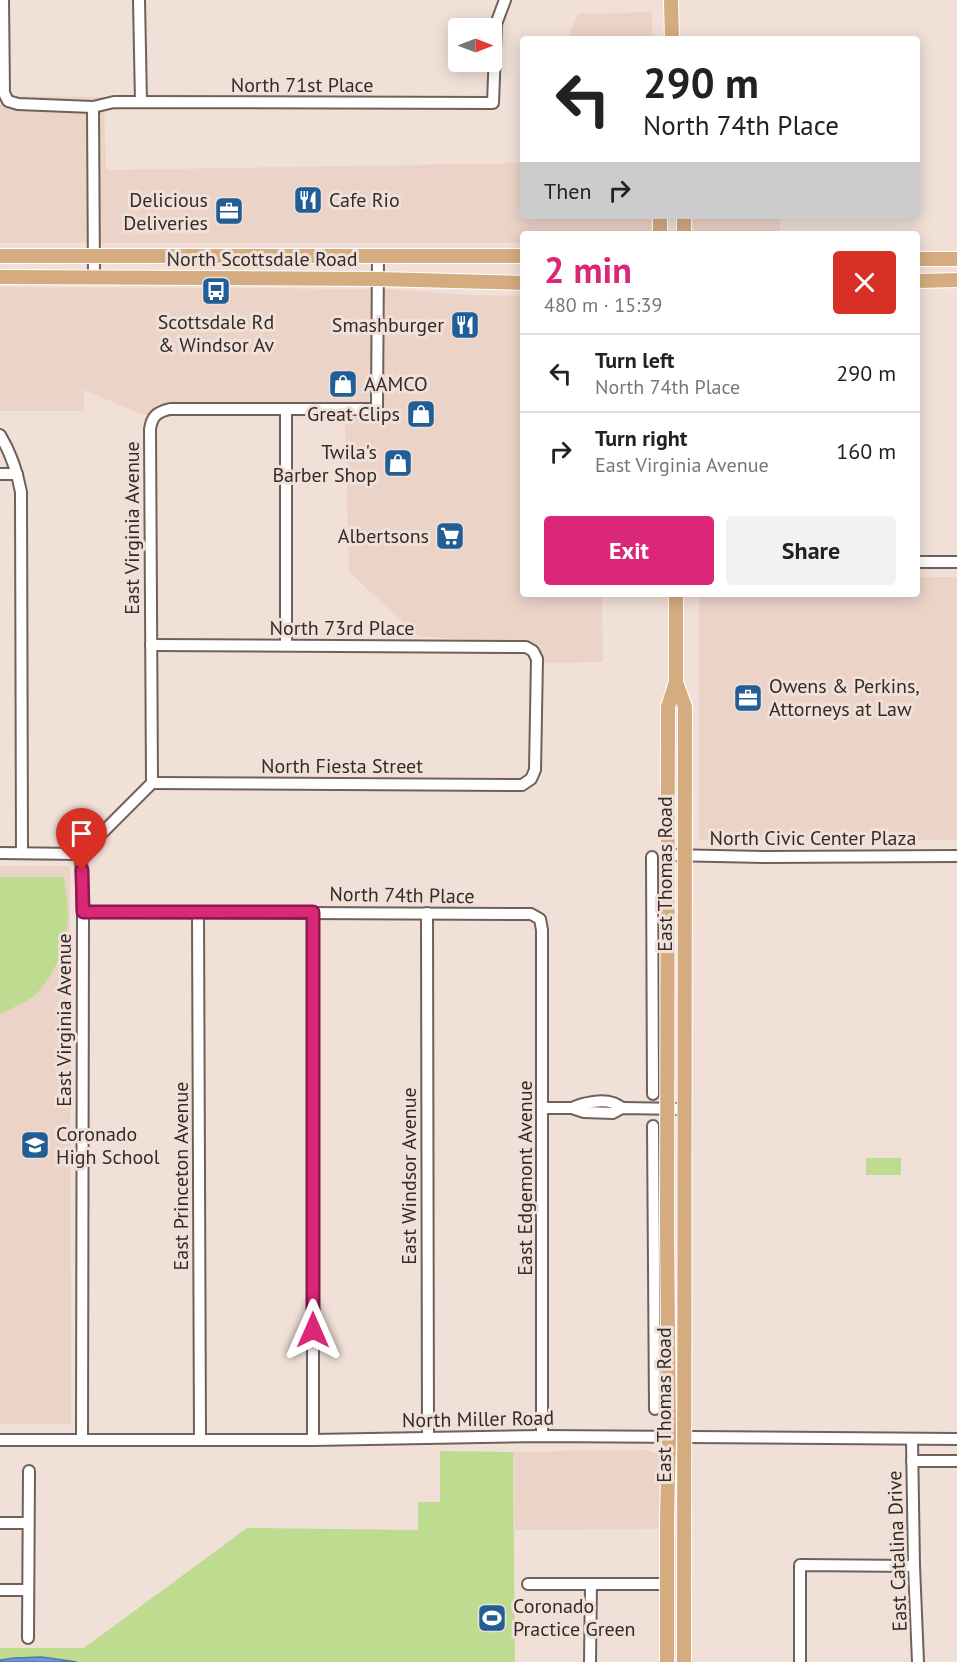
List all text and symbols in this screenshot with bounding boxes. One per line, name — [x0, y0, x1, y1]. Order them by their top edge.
north arrow — [448, 18, 502, 72]
map controls — [448, 18, 502, 72]
text: 290 m — [643, 55, 759, 110]
icon: left — [544, 60, 622, 138]
street label: North 71st Place — [231, 72, 373, 98]
text: North 74th Place — [643, 108, 839, 142]
icon: right — [603, 174, 636, 207]
text: Then — [544, 177, 591, 205]
restaurant icon: Cafe Rio — [292, 184, 324, 216]
place label: Delicious Deliveries — [123, 187, 208, 236]
place label: Cafe Rio — [329, 187, 400, 213]
office icon: Delicious Deliveries — [213, 195, 245, 227]
street label: North Scottsdale Road — [167, 246, 357, 272]
text: 2 min — [544, 246, 632, 293]
button: close — [833, 251, 896, 314]
bus stop icon: Scottsdale Rd & Windsor Av — [200, 275, 232, 307]
text: 480 m · 15:39 — [544, 292, 662, 318]
place label: Scottsdale Rd & Windsor Av — [158, 309, 274, 358]
restaurant icon: Smashburger — [449, 309, 481, 341]
place label: Smashburger — [332, 312, 444, 338]
text: Turn left — [595, 346, 675, 374]
icon: left — [544, 357, 577, 390]
text: 290 m — [836, 359, 896, 387]
shop icon: AAMCO — [327, 368, 359, 400]
place label: AAMCO — [364, 371, 428, 397]
text: North 74th Place — [595, 374, 740, 400]
shop icon: Great Clips — [405, 398, 437, 430]
place label: Great Clips — [307, 401, 400, 427]
text: Turn right — [595, 424, 687, 452]
icon: right — [544, 435, 577, 468]
text: 160 m — [836, 437, 896, 465]
place label: Twila's Barber Shop — [272, 439, 377, 488]
street label: East Virginia Avenue — [119, 441, 145, 615]
shop icon: Twila's Barber Shop — [382, 447, 414, 479]
text: East Virginia Avenue — [595, 452, 769, 478]
button: Exit — [544, 516, 714, 585]
button: Share — [726, 516, 896, 585]
supermarket icon: Albertsons — [434, 520, 466, 552]
place label: Albertsons — [338, 523, 429, 549]
street label: North 73rd Place — [270, 615, 415, 641]
place label: Owens & Perkins, Attorneys at Law — [769, 673, 920, 722]
office icon: Owens & Perkins, Attorneys at Law — [732, 682, 764, 714]
street label: North Fiesta Street — [261, 753, 423, 779]
street label: East Thomas Road — [652, 796, 678, 952]
pin — [56, 808, 107, 870]
icon: arrive — [65, 817, 98, 850]
street label: North Civic Center Plaza — [710, 825, 916, 851]
street label: North 74th Place — [329, 881, 475, 909]
street label: East Virginia Avenue — [51, 933, 77, 1107]
street label: East Edgemont Avenue — [512, 1080, 538, 1276]
street label: East Princeton Avenue — [168, 1082, 194, 1270]
street label: East Windsor Avenue — [396, 1087, 422, 1265]
place label: Coronado High School — [56, 1121, 160, 1170]
school or university icon: Coronado High School — [19, 1129, 51, 1161]
position arrow — [281, 1298, 345, 1362]
street label: East Thomas Road — [651, 1327, 677, 1483]
street label: North Miller Road — [402, 1405, 554, 1433]
street label: East Catalina Drive — [881, 1470, 913, 1632]
place label: Coronado Practice Green — [513, 1593, 636, 1642]
sports icon: Coronado Practice Green — [476, 1602, 508, 1634]

